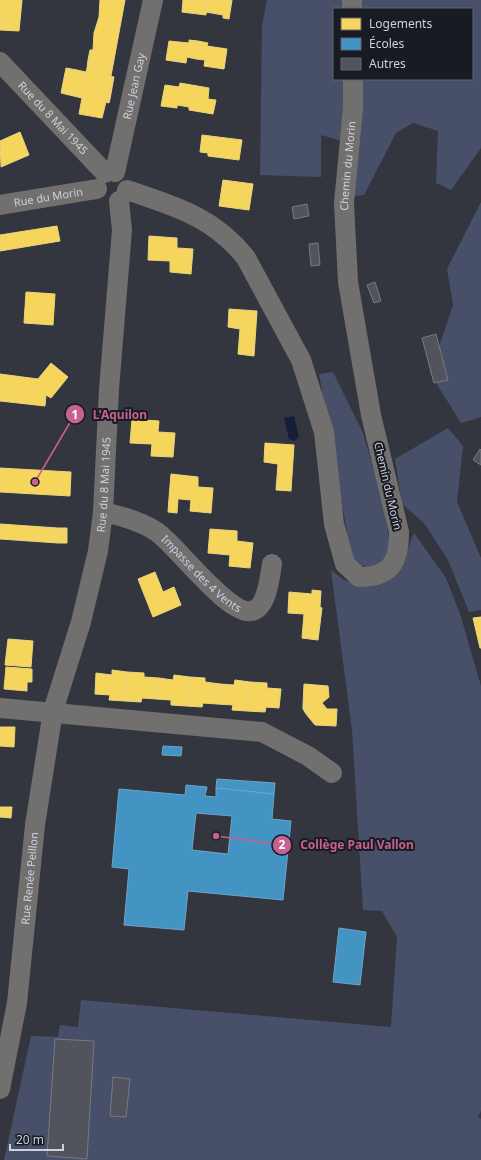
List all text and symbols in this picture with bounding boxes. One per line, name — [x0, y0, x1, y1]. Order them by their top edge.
legend — [333, 8, 473, 80]
text: Logements — [369, 15, 432, 32]
text: Écoles — [369, 35, 405, 52]
street label: Rue Jean Gay — [119, 51, 148, 121]
text: Autres — [369, 55, 406, 72]
street label: Rue du 8 Mai 1945 — [15, 78, 92, 157]
street label: Chemin du Morin — [336, 120, 359, 211]
street label: Rue du Morin — [12, 183, 84, 210]
callout: L'Aquilon — [65, 402, 155, 426]
text: 1 — [72, 406, 78, 423]
text: L'Aquilon — [93, 406, 147, 423]
street label: Rue du 8 Mai 1945 — [92, 437, 114, 533]
street label: Chemin du Morin — [371, 440, 406, 531]
street label: Impasse des 4 Vents — [158, 531, 244, 615]
street label: Rue Renée Peillon — [17, 831, 41, 925]
callout: Collège Paul Vallon — [272, 833, 421, 857]
text: 2 — [279, 836, 286, 853]
text: Collège Paul Vallon — [300, 836, 414, 853]
scale bar — [10, 1126, 63, 1152]
text: 20 m — [16, 1131, 44, 1148]

